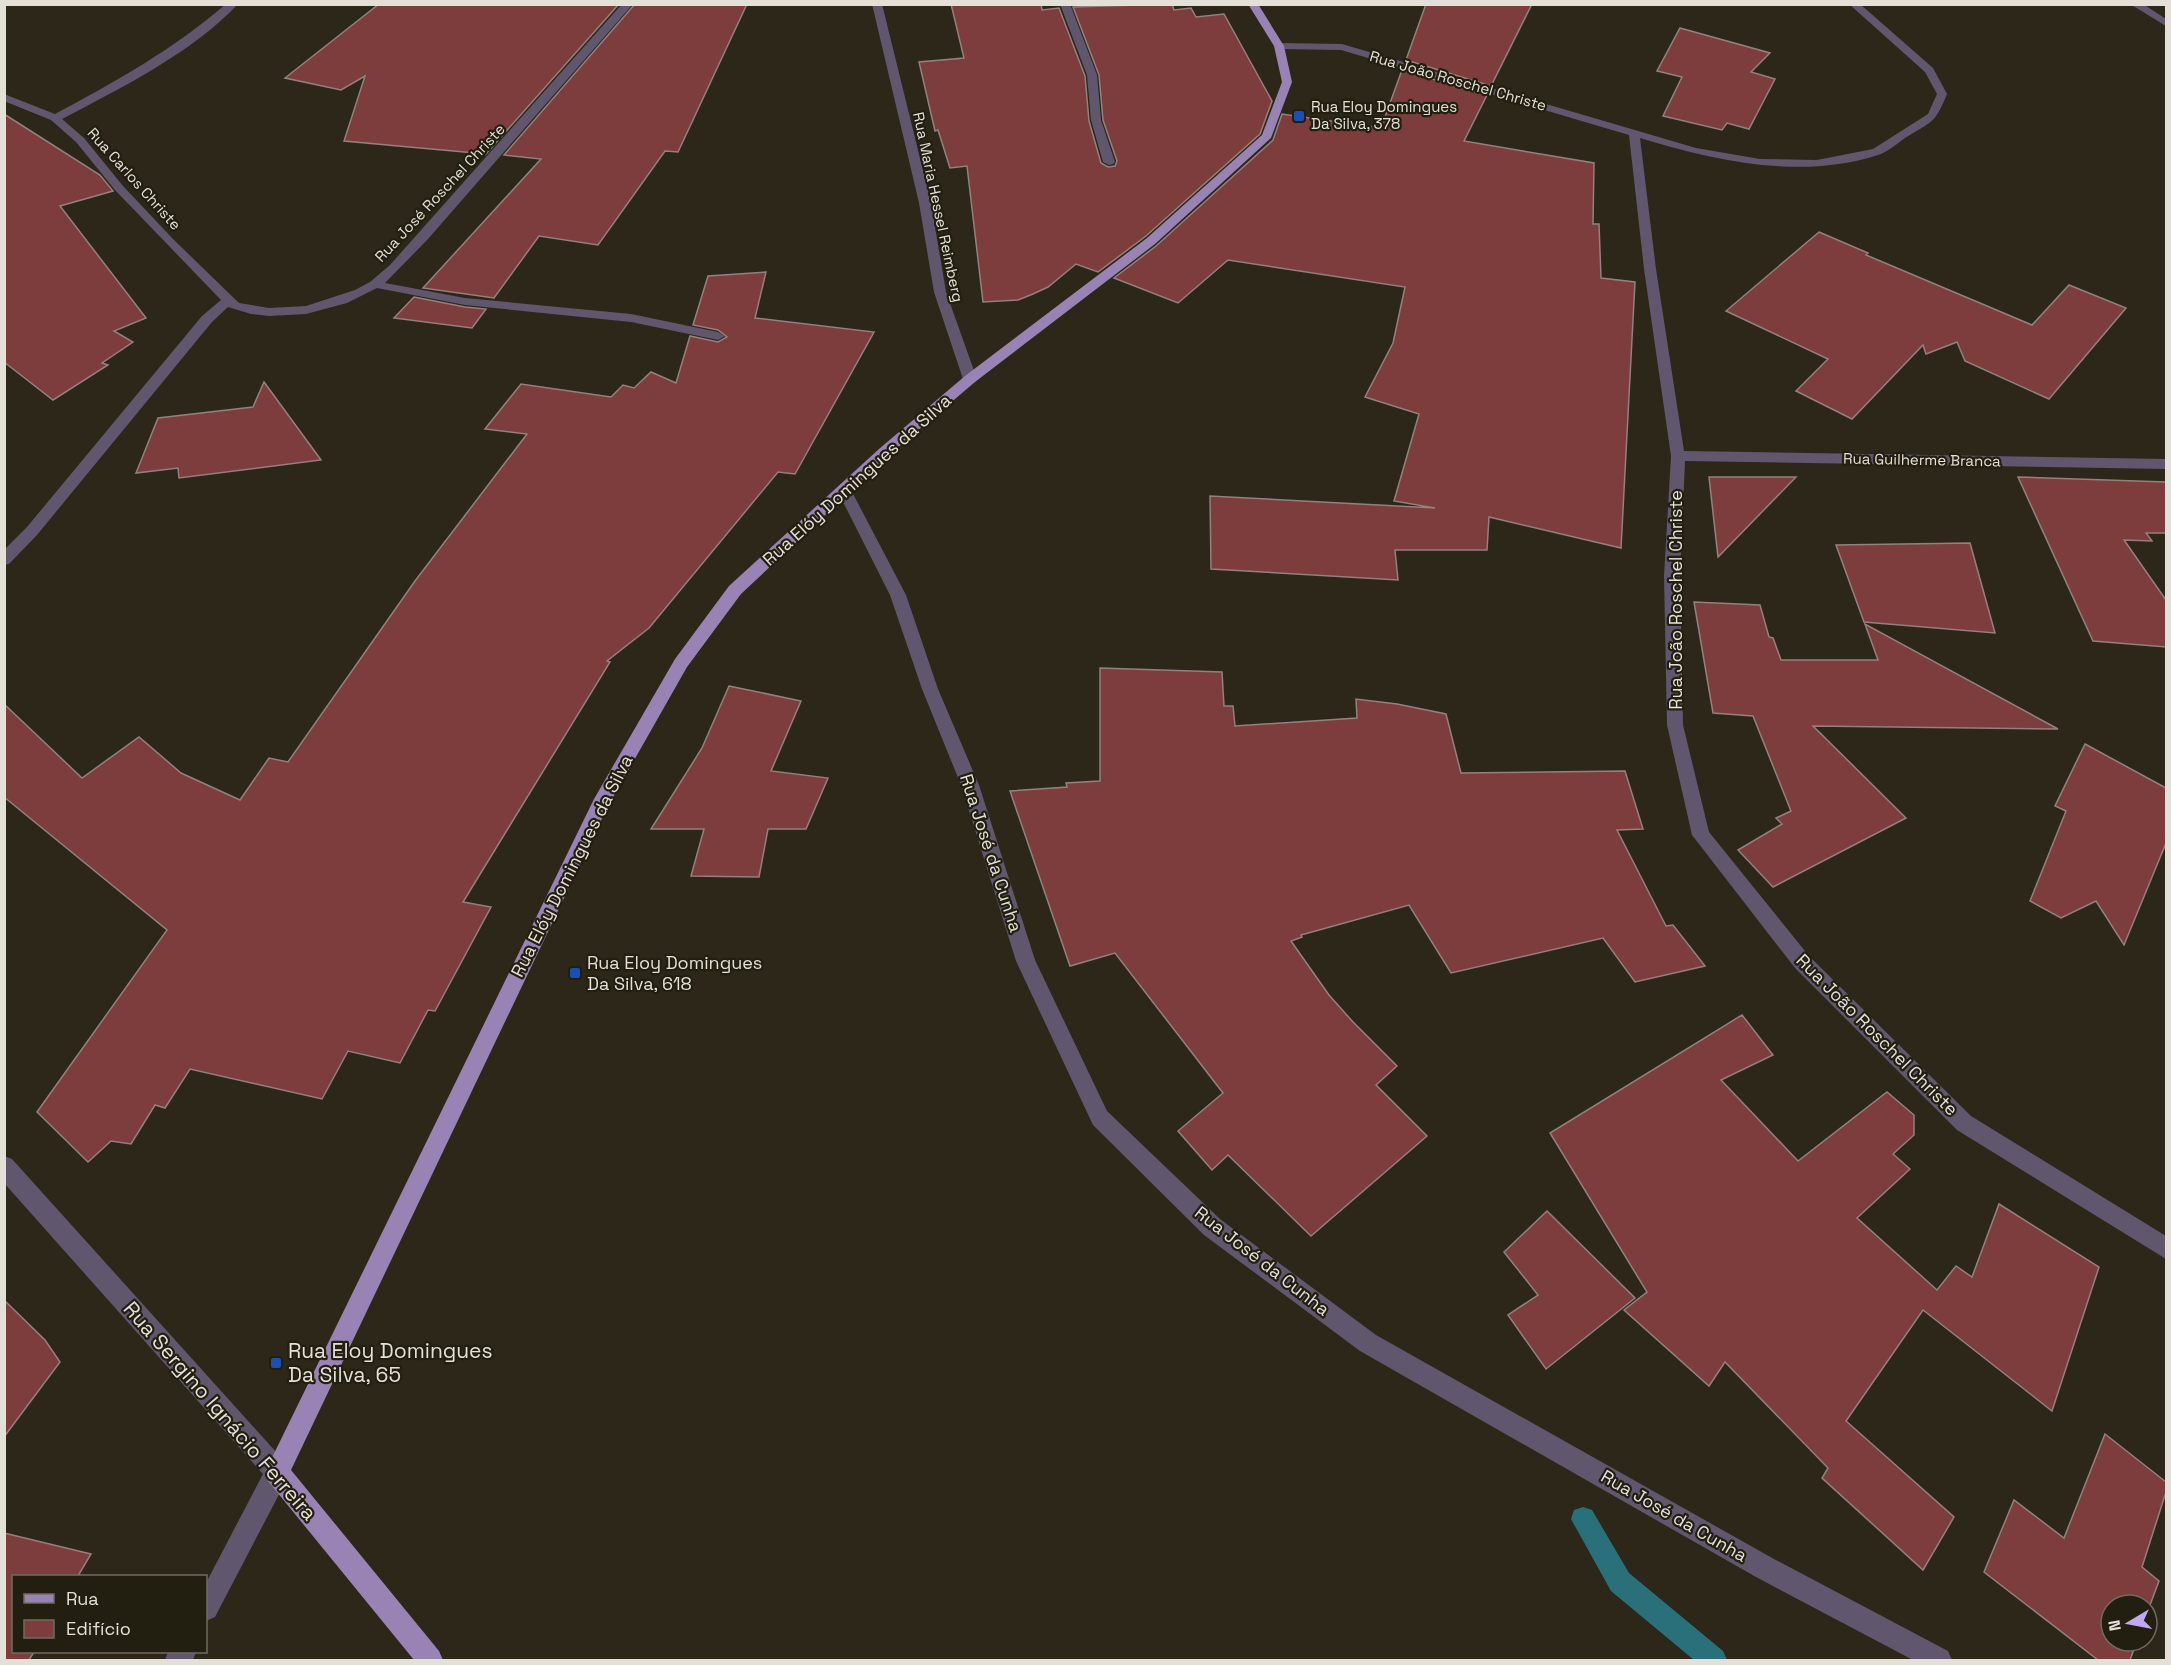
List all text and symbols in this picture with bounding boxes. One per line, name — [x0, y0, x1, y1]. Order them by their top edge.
street label: Rua João Roschel Christe — [1368, 46, 1549, 115]
place label: Rua Eloy Domingues Da Silva, 378 — [1311, 97, 1457, 133]
marker: Rua Eloy Domingues Da Silva, 378 — [1292, 109, 1306, 123]
street label: Rua Maria Hessel Reimberg — [909, 110, 968, 304]
street label: Rua José Roschel Christe — [371, 119, 509, 266]
street label: Rua Carlos Christe — [83, 124, 185, 234]
street label: Rua Elóy Domingues da Silva — [757, 389, 956, 571]
street label: Rua Guilherme Branca — [1843, 449, 2001, 470]
street label: Rua João Roschel Christe — [1664, 490, 1687, 710]
street label: Rua Elóy Domingues da Silva — [505, 751, 638, 981]
street label: Rua José da Cunha — [955, 771, 1028, 935]
street label: Rua João Roschel Christe — [1792, 949, 1963, 1120]
place label: Rua Eloy Domingues Da Silva, 618 — [587, 951, 762, 995]
marker: Rua Eloy Domingues Da Silva, 618 — [568, 966, 582, 980]
street label: Rua José da Cunha — [1190, 1201, 1334, 1320]
street label: Rua Sergino Ignácio Ferreira — [118, 1295, 323, 1526]
place label: Rua Eloy Domingues Da Silva, 65 — [288, 1337, 493, 1388]
marker: Rua Eloy Domingues Da Silva, 65 — [269, 1356, 283, 1370]
street label: Rua José da Cunha — [1597, 1464, 1751, 1567]
legend — [12, 1575, 207, 1653]
text: Rua — [66, 1587, 99, 1610]
north arrow — [2099, 1593, 2159, 1653]
text: Edifício — [66, 1617, 131, 1640]
text: N — [2103, 1618, 2126, 1633]

